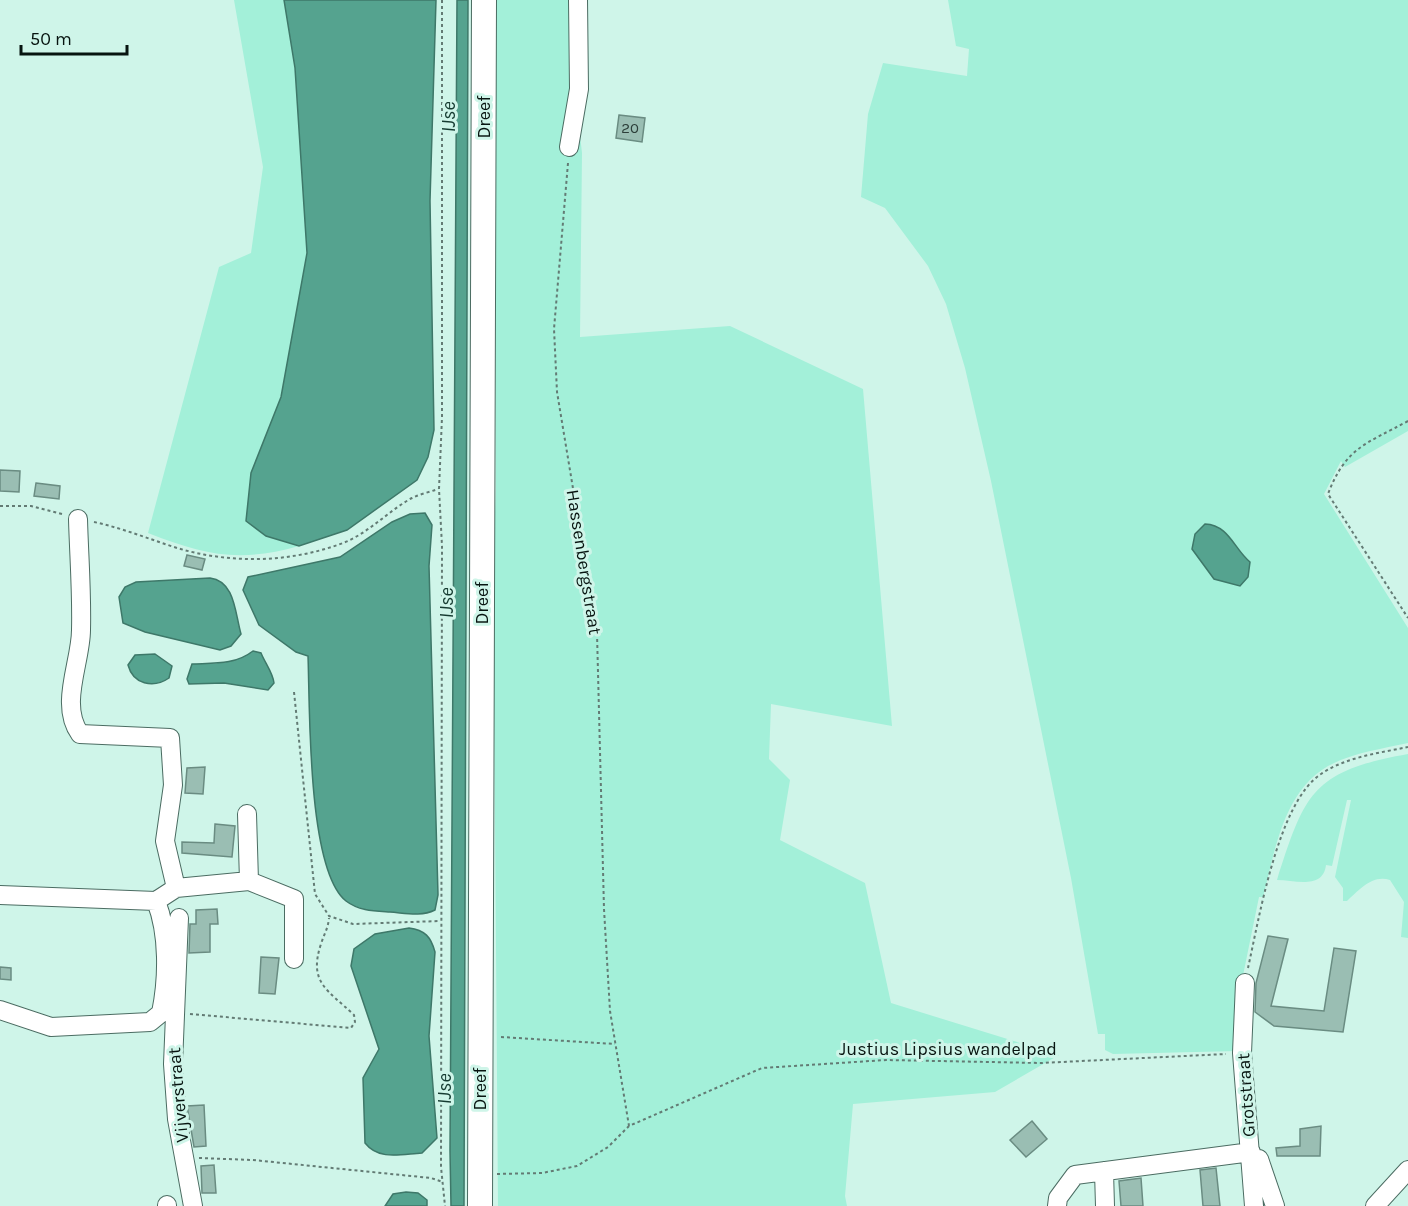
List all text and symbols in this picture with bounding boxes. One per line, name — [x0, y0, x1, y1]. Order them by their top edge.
scale bar — [21, 18, 128, 56]
text: 50 m — [30, 28, 72, 50]
street label: Dreef — [473, 95, 495, 139]
water label: IJse — [437, 101, 460, 133]
house number: 20 — [621, 119, 639, 137]
street label: Hassenbergstraat — [562, 488, 606, 636]
street label: Dreef — [471, 581, 493, 625]
water label: IJse — [435, 587, 458, 619]
street label: Justius Lipsius wandelpad — [839, 1038, 1057, 1060]
street label: Vijverstraat — [163, 1046, 193, 1143]
street label: Grotstraat — [1232, 1052, 1260, 1138]
street label: Dreef — [469, 1067, 491, 1111]
water label: IJse — [433, 1073, 456, 1105]

